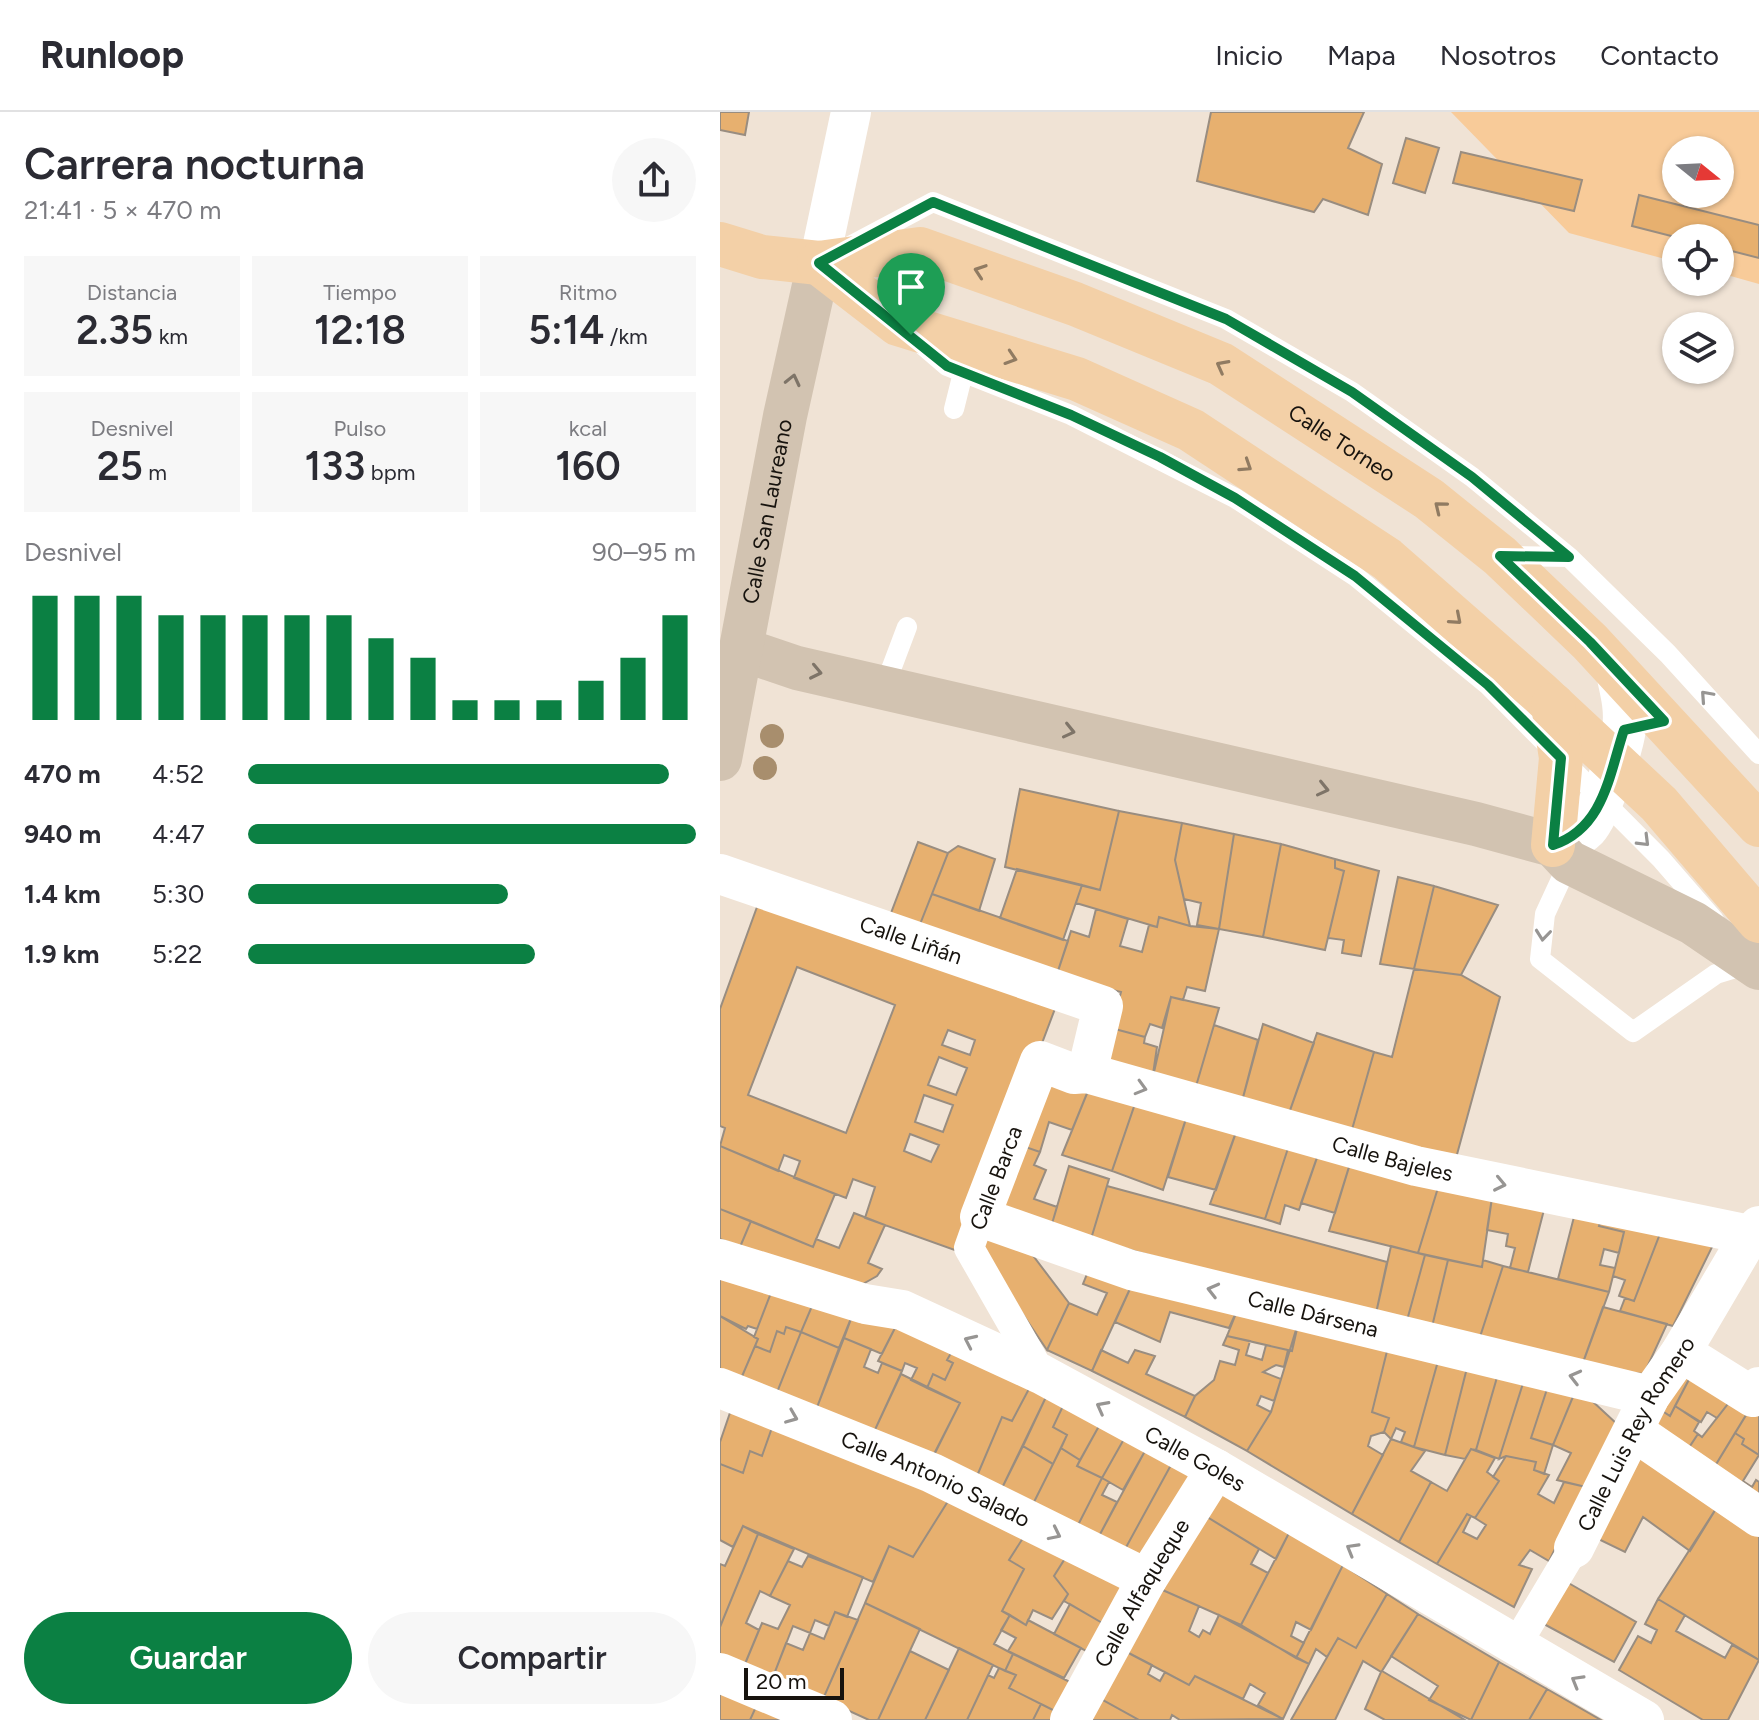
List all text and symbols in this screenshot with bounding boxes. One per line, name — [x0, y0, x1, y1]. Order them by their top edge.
text: Runloop — [40, 32, 184, 78]
text: Inicio — [1215, 38, 1283, 72]
text: Mapa — [1327, 38, 1396, 72]
text: Nosotros — [1440, 38, 1556, 72]
text: Contacto — [1600, 38, 1719, 72]
north arrow — [1662, 136, 1734, 208]
map controls — [1662, 136, 1734, 384]
text: Carrera nocturna — [24, 137, 365, 190]
button: share — [612, 138, 696, 222]
text: 21:41 · 5 × 470 m — [24, 194, 222, 226]
button: locate — [1662, 224, 1734, 296]
pin — [877, 253, 945, 335]
one-way arrow — [974, 264, 988, 280]
icon: arrive — [889, 265, 933, 309]
text: Distancia — [87, 279, 177, 306]
text: Tiempo — [323, 279, 397, 306]
text: Ritmo — [559, 279, 617, 306]
text: 2.35 — [76, 306, 153, 354]
text: 12:18 — [314, 306, 406, 354]
text: 5:14 — [528, 306, 604, 354]
button: layers — [1662, 312, 1734, 384]
text: km — [153, 323, 188, 350]
text: /km — [604, 323, 648, 350]
one-way arrow — [1003, 349, 1017, 365]
one-way arrow — [1215, 360, 1230, 375]
one-way arrow — [784, 374, 801, 388]
street label: Calle Torneo — [1284, 398, 1401, 487]
text: Desnivel — [91, 415, 173, 442]
text: Pulso — [334, 415, 386, 442]
text: kcal — [569, 415, 607, 442]
street label: Calle San Laureano — [736, 417, 798, 606]
text: 25 — [97, 442, 143, 490]
text: 133 — [305, 442, 365, 490]
text: 160 — [555, 442, 621, 490]
one-way arrow — [1237, 457, 1252, 472]
text: m — [143, 459, 167, 486]
text: bpm — [365, 459, 415, 486]
one-way arrow — [1435, 502, 1449, 517]
text: Desnivel — [24, 536, 122, 568]
text: 90–95 m — [592, 536, 696, 568]
one-way arrow — [1447, 609, 1461, 624]
one-way arrow — [809, 663, 822, 680]
one-way arrow — [1702, 691, 1716, 706]
one-way arrow — [1062, 721, 1076, 738]
text: 470 m — [24, 758, 101, 790]
text: 4:52 — [152, 758, 204, 790]
one-way arrow — [1315, 780, 1329, 797]
text: 940 m — [24, 818, 101, 850]
text: 4:47 — [152, 818, 205, 850]
one-way arrow — [1635, 832, 1649, 846]
text: 1.4 km — [24, 878, 101, 910]
text: 5:30 — [152, 878, 204, 910]
street label: Calle Liñán — [856, 910, 966, 970]
one-way arrow — [1534, 929, 1551, 942]
text: 1.9 km — [24, 938, 99, 970]
text: 5:22 — [152, 938, 203, 970]
one-way arrow — [1134, 1079, 1147, 1096]
street label: Calle Barca — [964, 1122, 1028, 1234]
street label: Calle Bajeles — [1329, 1129, 1455, 1187]
one-way arrow — [1493, 1175, 1507, 1192]
one-way arrow — [1207, 1282, 1220, 1299]
street label: Calle Dársena — [1245, 1285, 1381, 1343]
street label: Calle Luis Rey Romero — [1571, 1332, 1701, 1536]
one-way arrow — [964, 1335, 979, 1351]
one-way arrow — [1568, 1370, 1582, 1387]
one-way arrow — [1096, 1401, 1111, 1417]
one-way arrow — [784, 1407, 798, 1424]
street label: Calle Goles — [1140, 1419, 1250, 1497]
street label: Calle Antonio Salado — [837, 1424, 1035, 1533]
street label: Calle Alfaqueque — [1088, 1513, 1195, 1672]
one-way arrow — [1047, 1524, 1062, 1540]
one-way arrow — [1346, 1543, 1361, 1559]
button: Guardar — [24, 1612, 352, 1704]
button: Compartir — [368, 1612, 696, 1704]
scale bar — [744, 1664, 844, 1700]
text: 20 m — [756, 1668, 807, 1695]
one-way arrow — [1571, 1675, 1586, 1690]

